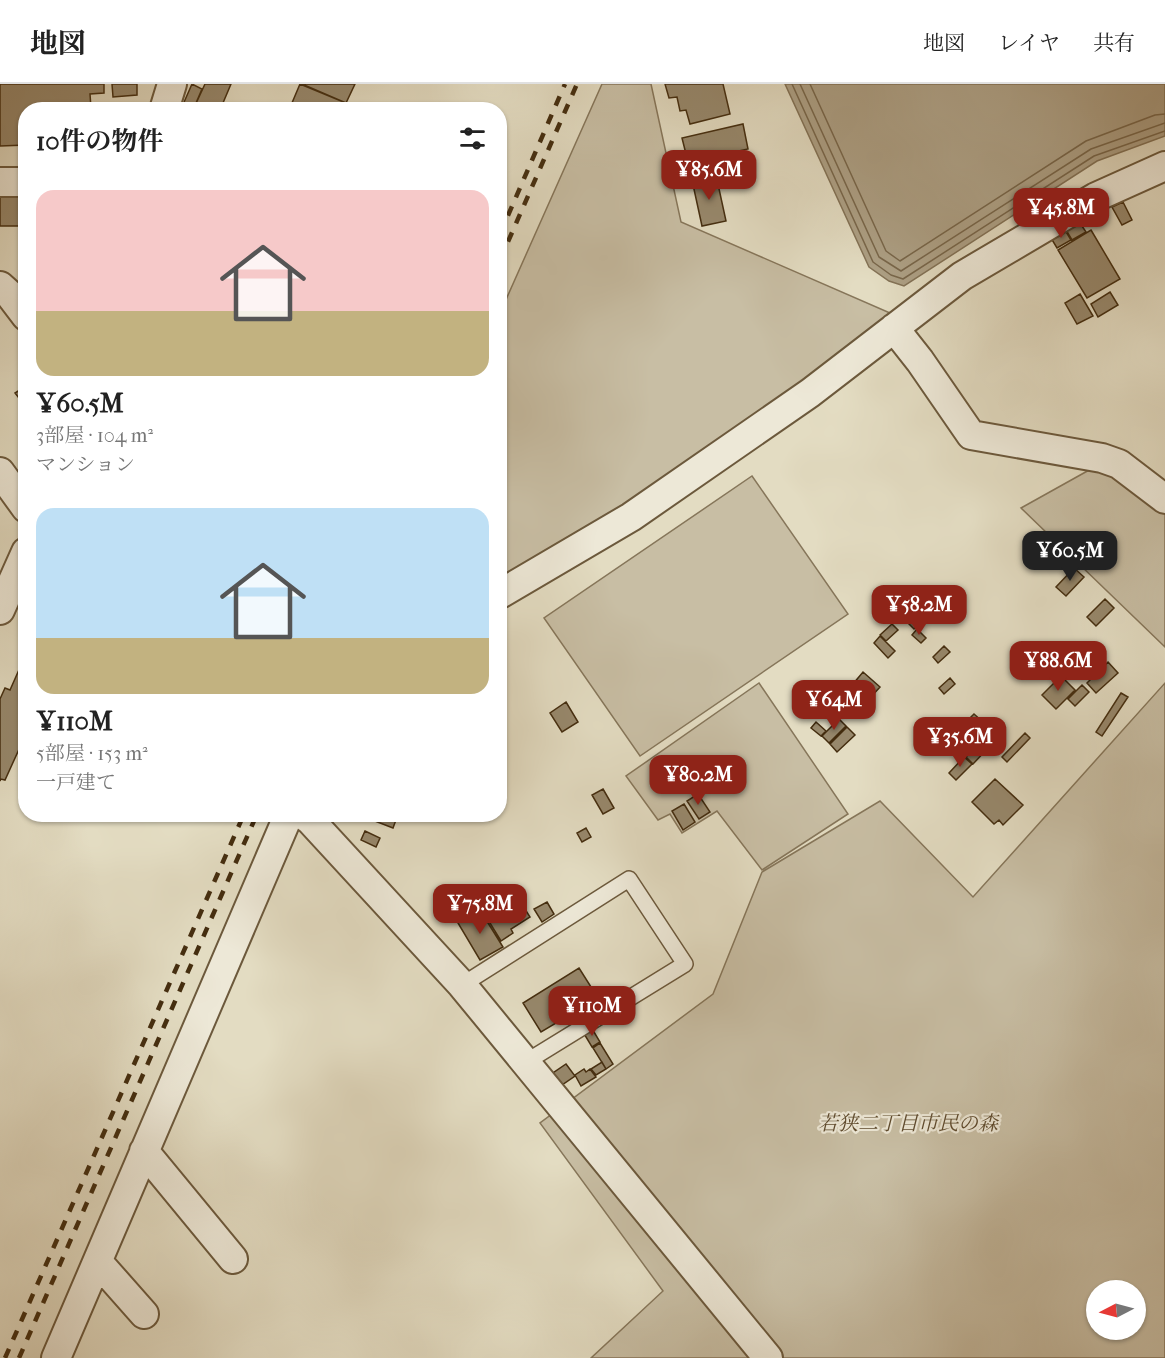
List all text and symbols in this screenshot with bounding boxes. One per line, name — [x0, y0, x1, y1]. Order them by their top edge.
text: 地図 — [30, 27, 86, 60]
text: 地図 — [923, 31, 965, 55]
text: レイヤ — [998, 31, 1060, 55]
text: 共有 — [1093, 31, 1135, 55]
icon: filters — [456, 122, 489, 155]
text: 10件の物件 — [36, 126, 163, 157]
pin: ¥85.6M — [660, 150, 758, 201]
text: ¥85.6M — [675, 158, 743, 181]
pin: ¥45.8M — [1012, 188, 1110, 239]
text: ¥45.8M — [1027, 196, 1095, 219]
icon: home — [209, 229, 317, 337]
text: ¥60.5M — [36, 388, 124, 419]
text: 3部屋 · 104 m² — [36, 424, 153, 447]
text: マンション — [36, 453, 135, 476]
pin: ¥60.5M — [1021, 531, 1119, 582]
text: ¥60.5M — [1036, 539, 1104, 562]
icon: home — [209, 547, 317, 655]
pin: ¥58.2M — [870, 585, 968, 636]
text: ¥58.2M — [886, 593, 952, 616]
pin: ¥88.6M — [1009, 641, 1107, 692]
text: ¥88.6M — [1024, 649, 1092, 672]
pin: ¥64M — [798, 680, 870, 731]
text: ¥64M — [806, 688, 862, 711]
text: ¥110M — [36, 706, 113, 737]
pin: ¥35.6M — [911, 717, 1009, 768]
text: ¥35.6M — [927, 725, 993, 748]
text: 5部屋 · 153 m² — [36, 742, 148, 765]
pin: ¥80.2M — [649, 755, 747, 806]
text: ¥80.2M — [663, 763, 733, 786]
text: 一戸建て — [36, 771, 116, 794]
pin: ¥75.8M — [431, 884, 529, 935]
text: ¥75.8M — [447, 892, 513, 915]
pin: ¥110M — [550, 986, 634, 1037]
text: ¥110M — [562, 994, 622, 1017]
park label: 若狭二丁目市民の森 — [818, 1112, 1000, 1135]
north arrow — [1086, 1280, 1146, 1340]
map controls — [1086, 1280, 1146, 1340]

